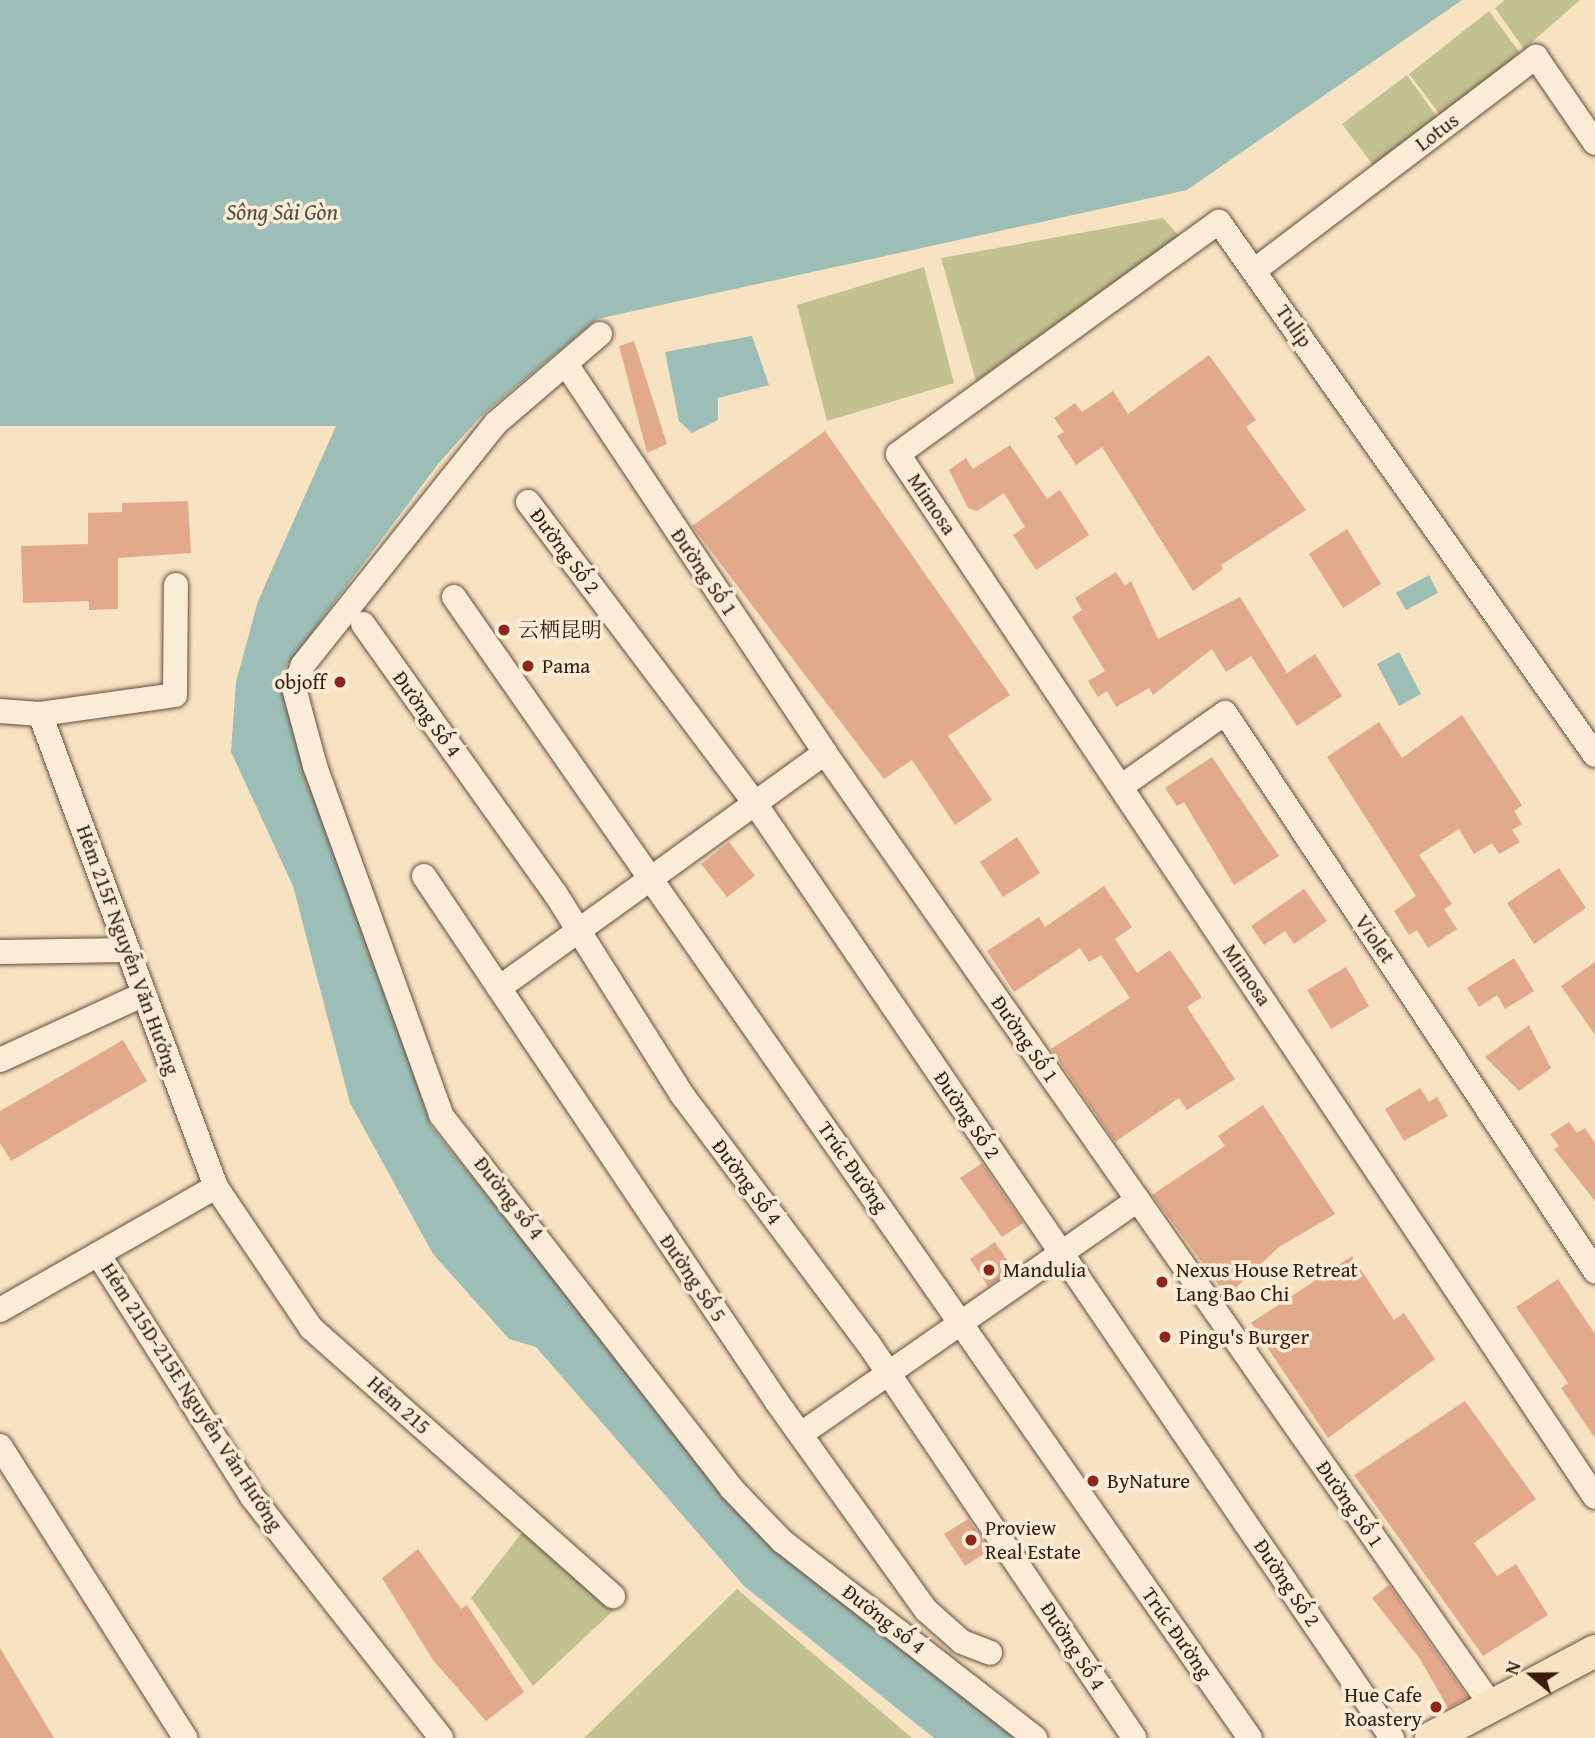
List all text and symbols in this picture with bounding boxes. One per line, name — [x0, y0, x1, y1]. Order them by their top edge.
street label: Lotus — [1410, 107, 1464, 157]
water label: Sông Sài Gòn — [226, 198, 338, 226]
street label: Tulip — [1270, 300, 1318, 352]
street label: Mimosa — [902, 468, 962, 540]
street label: Đường Số 2 — [525, 503, 605, 599]
street label: Đường Số 1 — [666, 523, 742, 621]
place label: 云栖昆明 — [518, 617, 602, 643]
marker: 云栖昆明 — [496, 622, 512, 638]
place label: Pama — [542, 653, 590, 679]
marker: Pama — [520, 658, 536, 674]
street label: Đường Số 4 — [387, 666, 467, 762]
place label: objoff — [275, 669, 326, 695]
marker: objoff — [332, 674, 348, 690]
street label: Hẻm 215F Nguyễn Văn Hưởng — [71, 822, 185, 1078]
street label: Violet — [1350, 910, 1400, 968]
street label: Mimosa — [1217, 939, 1277, 1011]
street label: Đường Số 1 — [986, 991, 1064, 1087]
street label: Đường Số 2 — [929, 1066, 1005, 1164]
street label: Trúc Đường — [812, 1116, 894, 1218]
street label: Đường Số 4 — [707, 1134, 787, 1230]
street label: Đường số 4 — [469, 1151, 549, 1245]
street label: Đường Số 5 — [655, 1229, 731, 1327]
place label: Mandulia — [1003, 1257, 1086, 1283]
place label: Nexus House Retreat Lang Bao Chi — [1176, 1257, 1358, 1307]
street label: Hẻm 215D-215E Nguyễn Văn Hưởng — [96, 1258, 288, 1536]
marker: Mandulia — [981, 1262, 997, 1278]
marker: Nexus House Retreat Lang Bao Chi — [1154, 1274, 1170, 1290]
place label: Pingu's Burger — [1179, 1324, 1309, 1350]
marker: Pingu's Burger — [1157, 1329, 1173, 1345]
street label: Hẻm 215 — [362, 1370, 436, 1440]
street label: Đường Số 1 — [1311, 1456, 1389, 1552]
place label: ByNature — [1107, 1468, 1190, 1494]
marker: ByNature — [1085, 1473, 1101, 1489]
place label: Proview Real Estate — [985, 1515, 1081, 1565]
marker: Proview Real Estate — [963, 1532, 979, 1548]
street label: Đường Số 2 — [1249, 1534, 1325, 1632]
street label: Đường số 4 — [837, 1579, 931, 1659]
street label: Trúc Đường — [1136, 1582, 1218, 1684]
street label: Đường Số 4 — [1035, 1597, 1111, 1695]
north arrow — [1497, 1640, 1567, 1710]
text: N — [1497, 1657, 1528, 1679]
place label: Hue Cafe Roastery — [1344, 1682, 1422, 1732]
marker: Hue Cafe Roastery — [1428, 1699, 1444, 1715]

